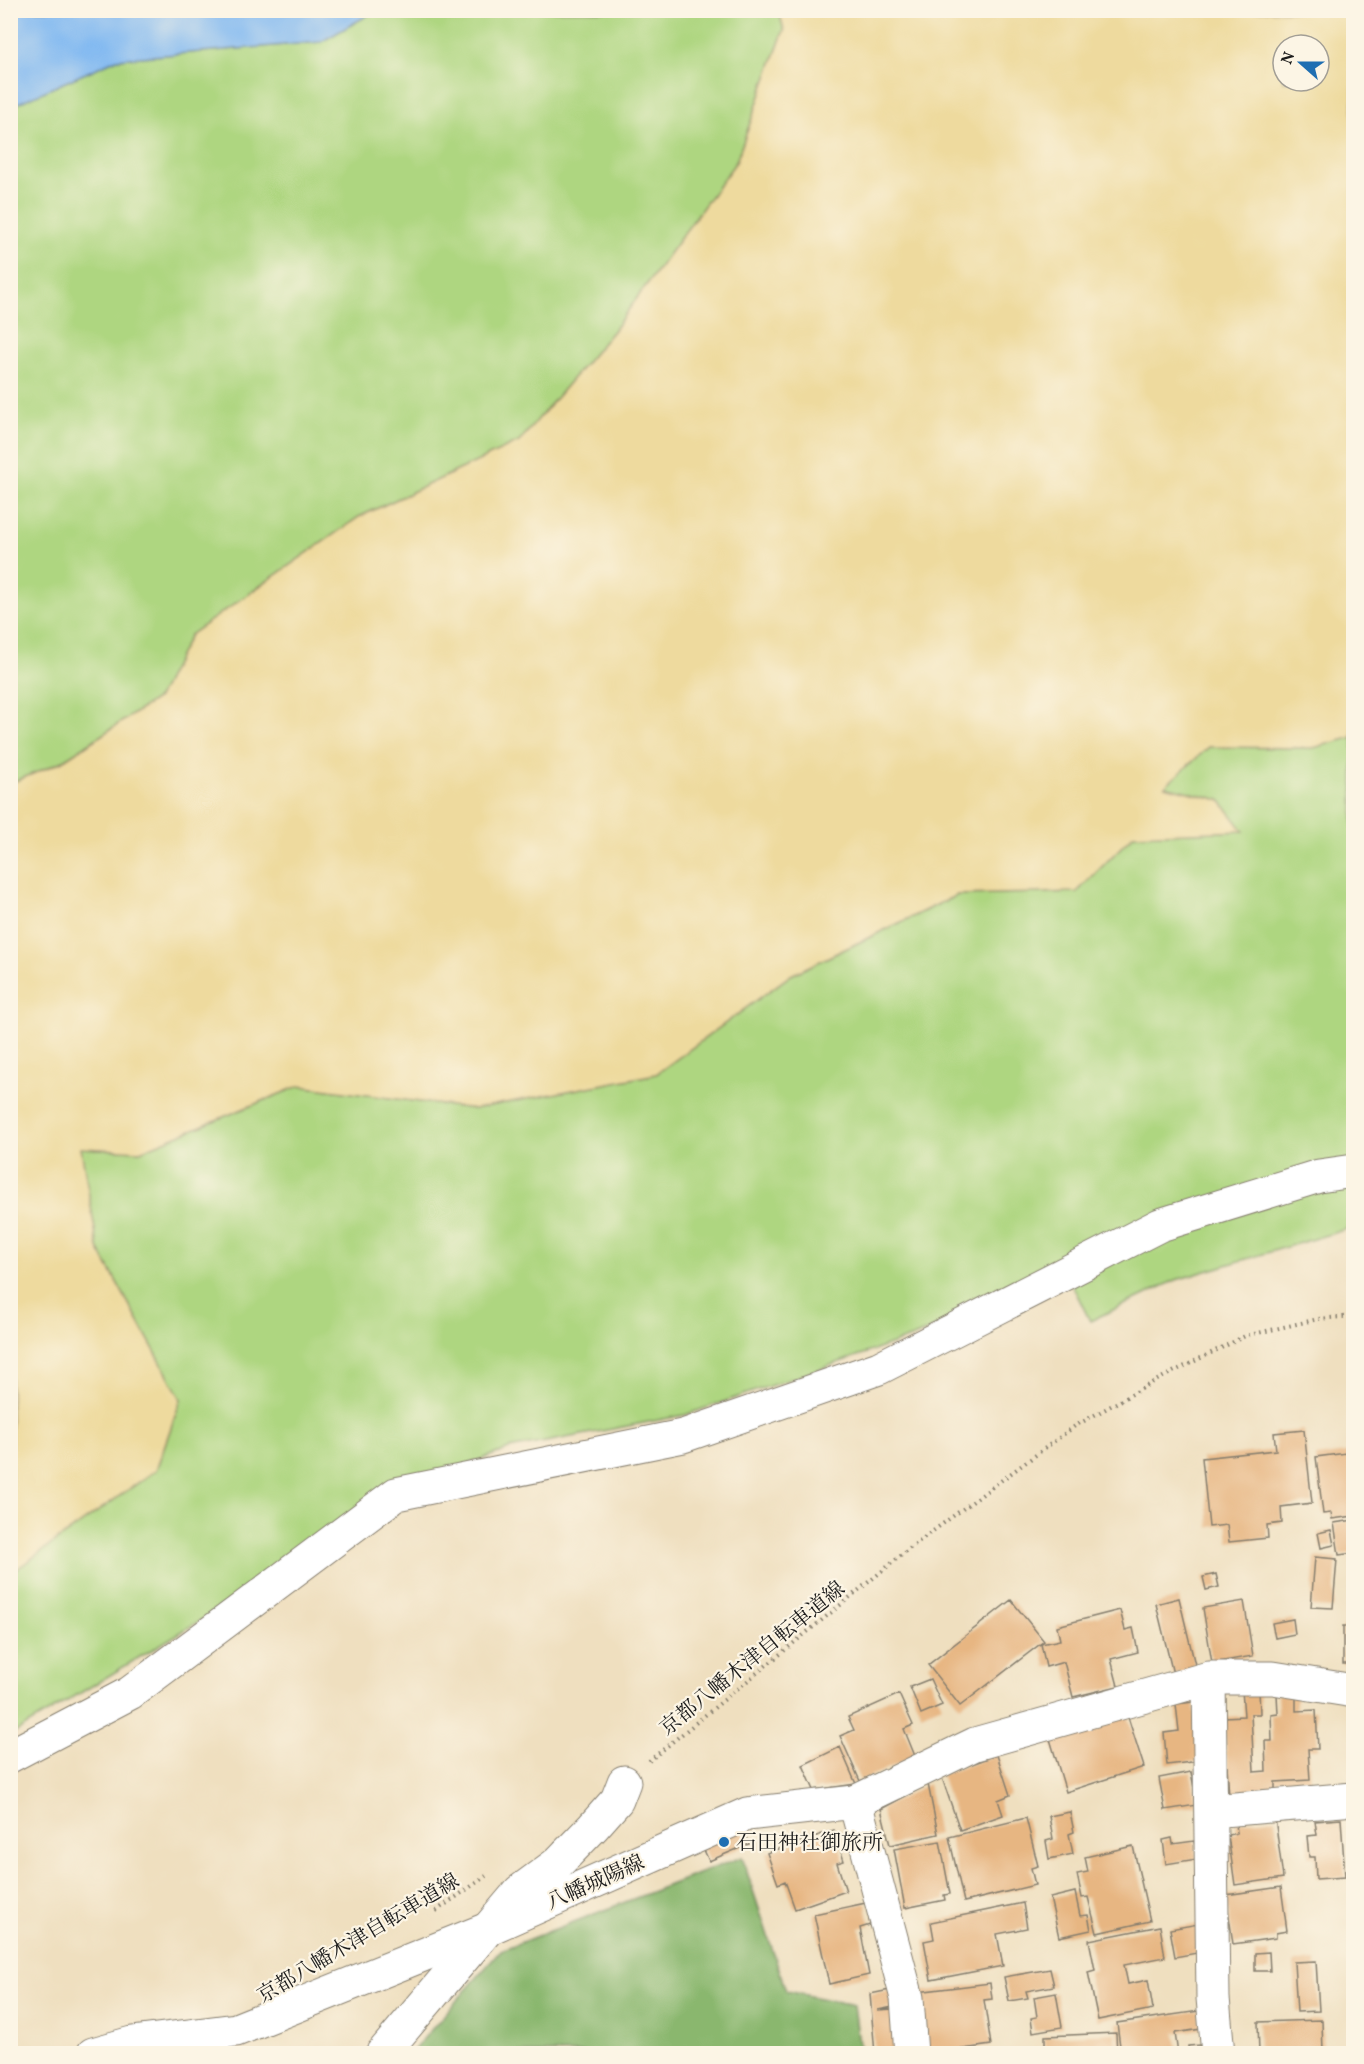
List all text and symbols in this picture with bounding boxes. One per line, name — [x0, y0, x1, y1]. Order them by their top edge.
north arrow — [1271, 33, 1331, 93]
text: N — [1277, 49, 1301, 68]
street label: 京都八幡木津自転車道線 — [654, 1575, 852, 1743]
place label: 石田神社御旅所 — [736, 1829, 883, 1858]
marker: 石田神社御旅所 — [717, 1835, 731, 1849]
street label: 八幡城陽線 — [542, 1849, 649, 1918]
street label: 京都八幡木津自転車道線 — [252, 1867, 465, 2011]

